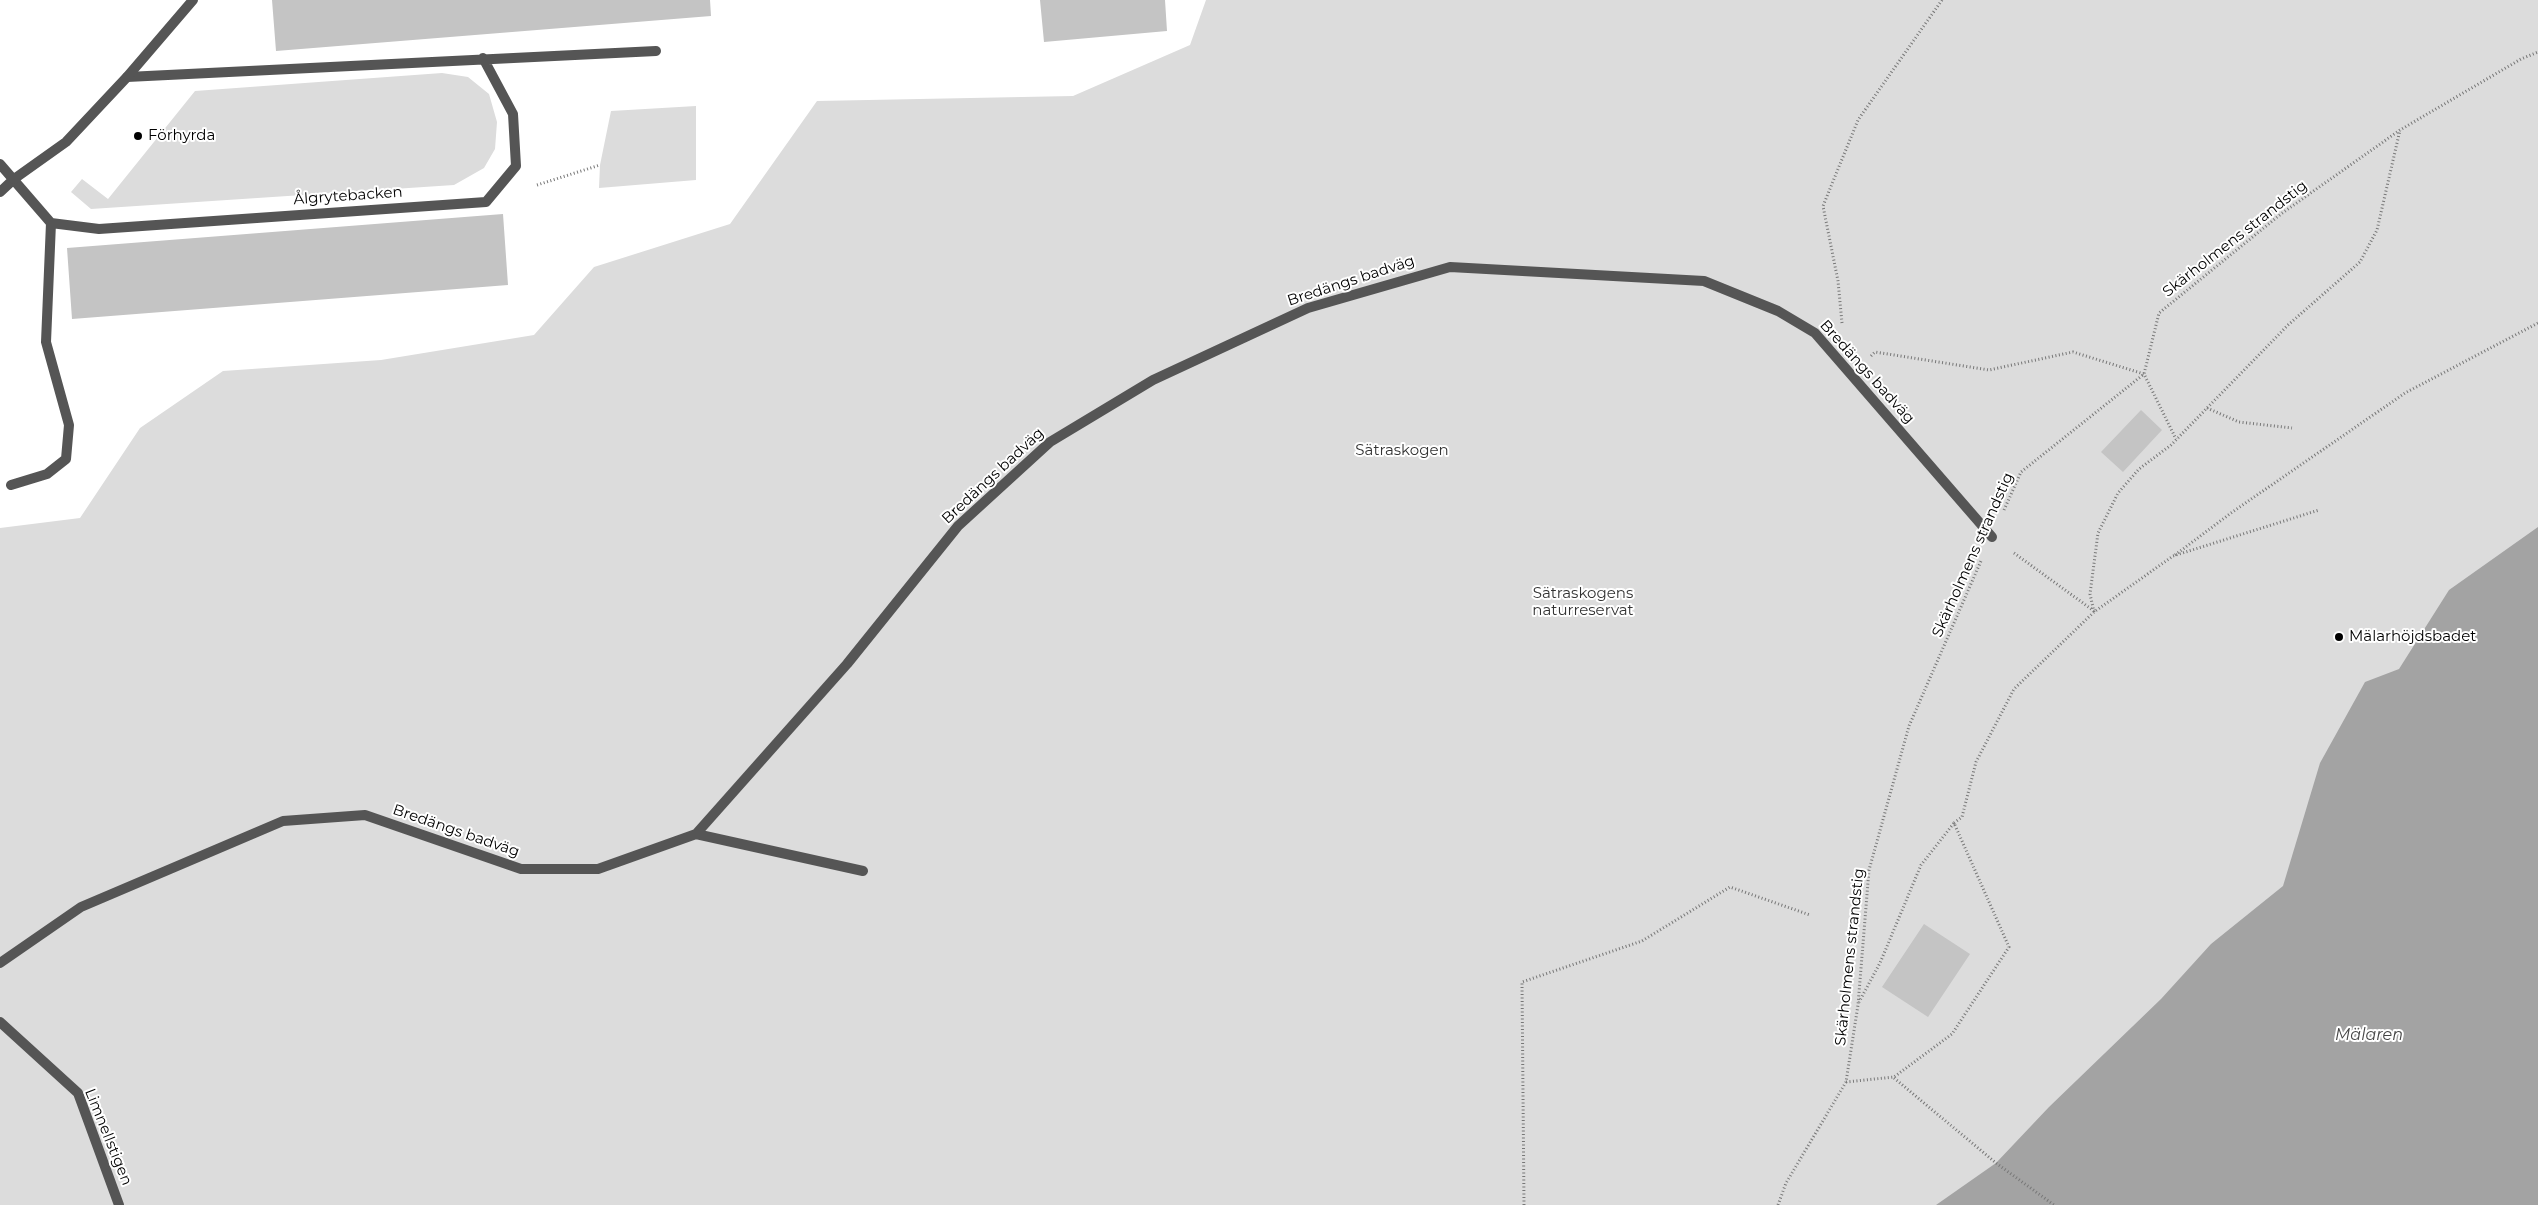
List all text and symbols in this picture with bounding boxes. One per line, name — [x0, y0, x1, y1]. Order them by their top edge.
place label: Förhyrda — [148, 127, 215, 145]
marker: Förhyrda — [132, 130, 144, 142]
street label: Skärholmens strandstig — [2159, 177, 2311, 301]
street label: Ålgrytebacken — [293, 183, 403, 209]
street label: Bredängs badväg — [1285, 252, 1417, 310]
street label: Bredängs badväg — [1816, 317, 1918, 427]
street label: Bredängs badväg — [938, 424, 1048, 528]
park label: Sätraskogen — [1355, 442, 1449, 460]
street label: Skärholmens strandstig — [1928, 470, 2018, 640]
park label: Sätraskogens naturreservat — [1532, 585, 1634, 620]
place label: Mälarhöjdsbadet — [2349, 628, 2476, 646]
marker: Mälarhöjdsbadet — [2333, 631, 2345, 643]
street label: Bredängs badväg — [390, 801, 522, 861]
street label: Skärholmens strandstig — [1832, 867, 1868, 1047]
water label: Mälaren — [2335, 1025, 2403, 1045]
street label: Limnellstigen — [80, 1086, 136, 1188]

